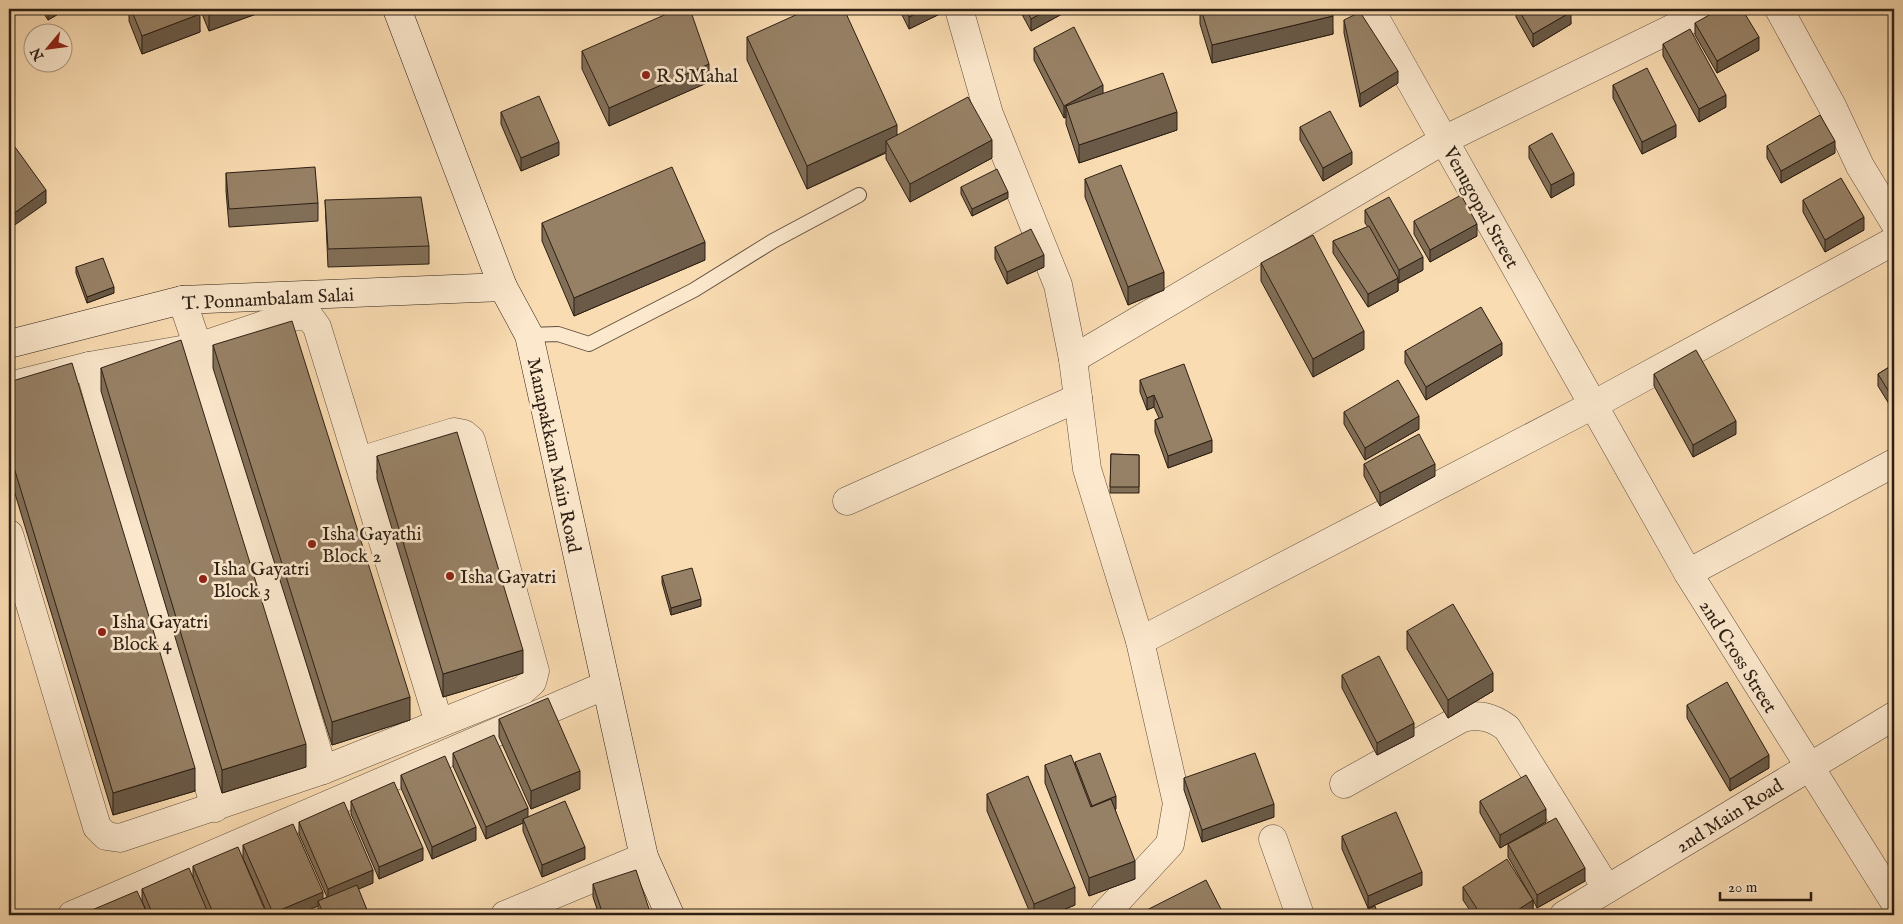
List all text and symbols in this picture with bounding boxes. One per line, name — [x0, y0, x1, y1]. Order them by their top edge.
north arrow — [22, 22, 72, 72]
text: N — [27, 44, 49, 64]
place label: R S Mahal — [656, 65, 739, 89]
marker: R S Mahal — [640, 69, 652, 81]
street label: Venugopal Street — [1436, 142, 1524, 273]
street label: T. Ponnambalam Salai — [181, 284, 355, 316]
street label: Manapakkam Main Road — [521, 356, 586, 556]
place label: Isha Gayathi Block 2 — [322, 523, 422, 569]
marker: Isha Gayathi Block 2 — [306, 538, 318, 550]
place label: Isha Gayatri Block 3 — [213, 558, 309, 604]
place label: Isha Gayatri — [460, 566, 556, 590]
marker: Isha Gayatri — [444, 570, 456, 582]
marker: Isha Gayatri Block 3 — [197, 573, 209, 585]
street label: 2nd Cross Street — [1693, 596, 1782, 718]
place label: Isha Gayatri Block 4 — [112, 611, 208, 657]
marker: Isha Gayatri Block 4 — [96, 626, 108, 638]
street label: 2nd Main Road — [1672, 774, 1789, 859]
scale bar — [1720, 869, 1812, 901]
text: 20 m — [1728, 878, 1758, 897]

